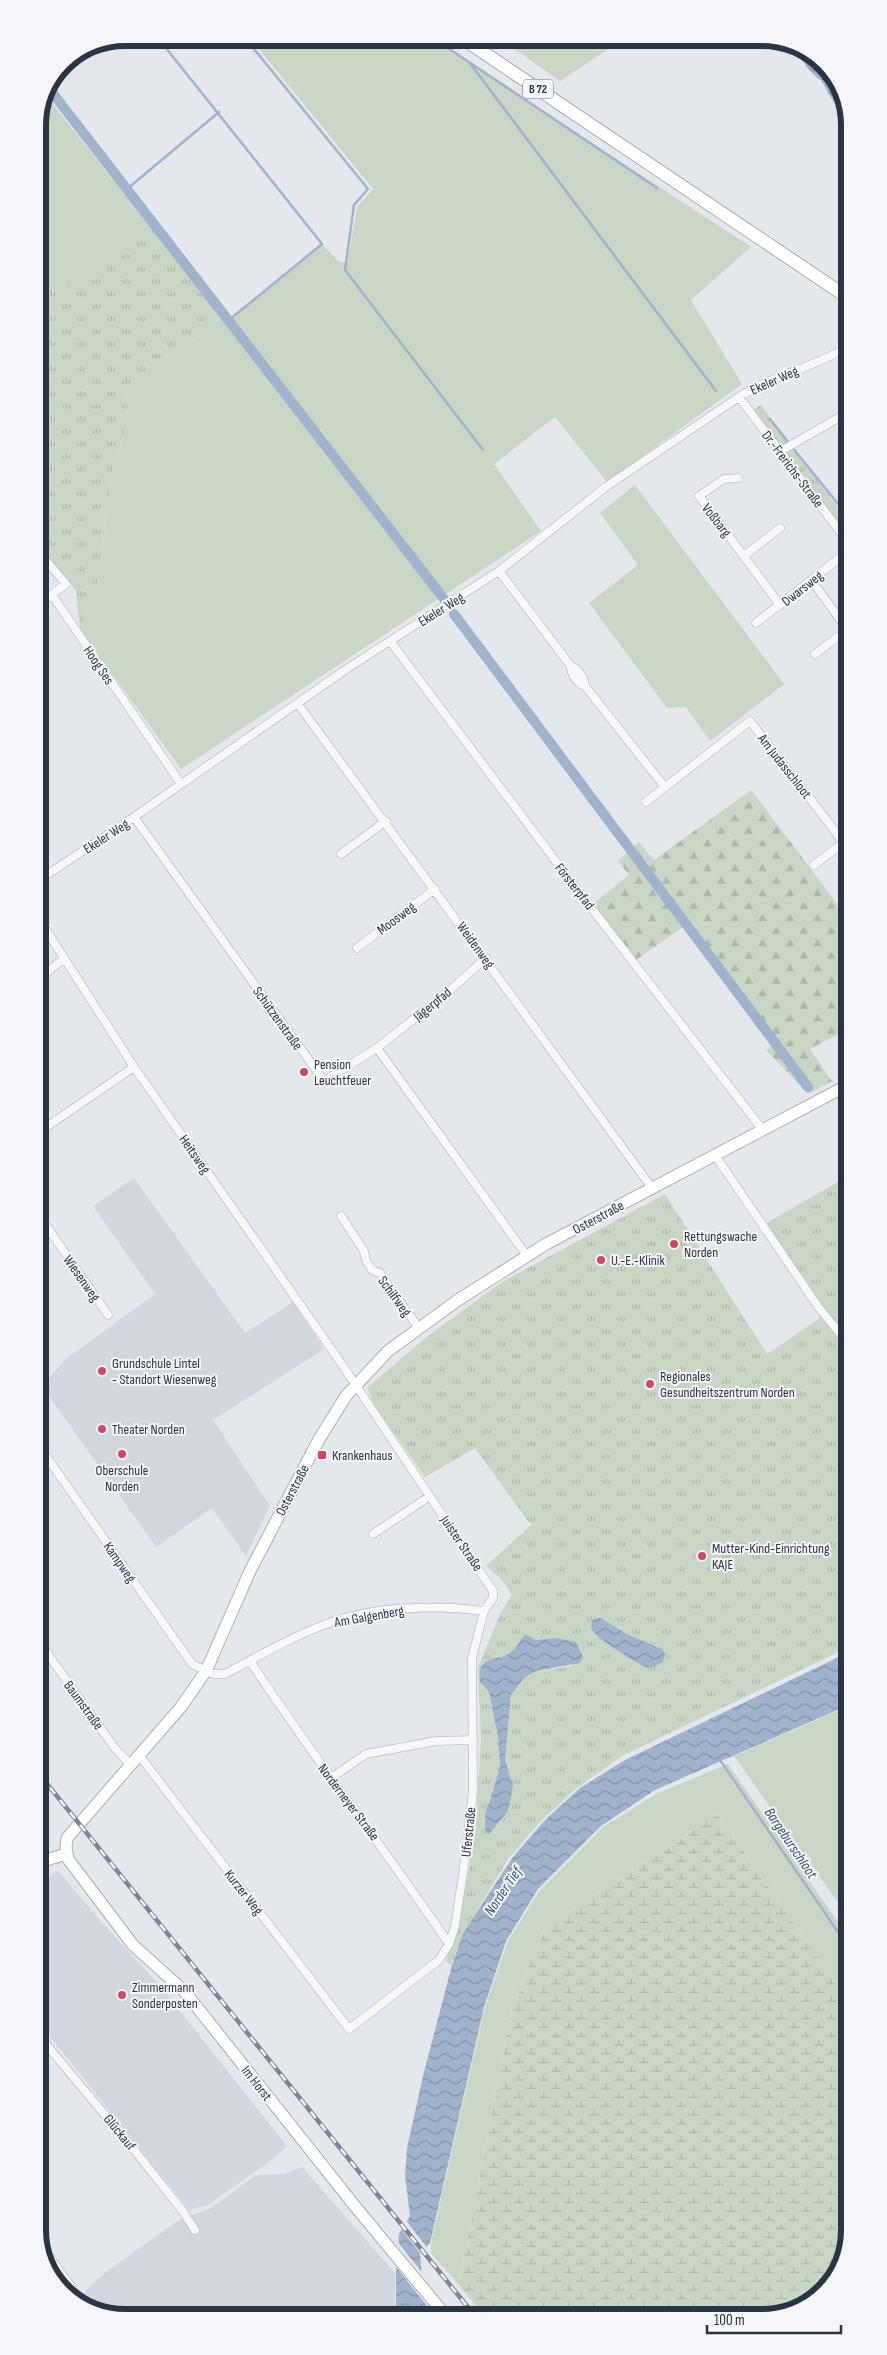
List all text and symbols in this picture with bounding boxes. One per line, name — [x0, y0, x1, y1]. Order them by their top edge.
road number: B 72 — [523, 80, 553, 98]
street label: Ekeler Weg — [747, 362, 801, 399]
street label: Dr.-Frerichs-Straße — [758, 428, 827, 511]
street label: Voßbarg — [698, 500, 735, 541]
street label: Dwarsweg — [778, 567, 827, 610]
street label: Ekeler Weg — [415, 588, 468, 630]
street label: Hoog Ses — [79, 643, 118, 688]
street label: Am Judasschloot — [753, 730, 815, 802]
street label: Ekeler Weg — [80, 815, 133, 857]
street label: Försterpfad — [551, 860, 598, 913]
street label: Moosweg — [374, 898, 419, 938]
street label: Weidenweg — [453, 919, 498, 972]
street label: Schützenstraße — [249, 983, 306, 1053]
street label: Jägerpfad — [409, 984, 455, 1026]
place label: Pension Leuchtfeuer — [314, 1056, 371, 1089]
marker: Pension Leuchtfeuer — [298, 1066, 310, 1078]
street label: Heitsweg — [175, 1132, 214, 1177]
street label: Osterstraße — [570, 1197, 627, 1238]
place label: Rettungswache Norden — [684, 1228, 757, 1261]
marker: Rettungswache Norden — [668, 1238, 680, 1250]
street label: Wiesenweg — [59, 1252, 104, 1305]
place label: U.-E.-Klinik — [611, 1252, 665, 1269]
marker: U.-E.-Klinik — [595, 1254, 607, 1266]
street label: Schilfweg — [374, 1273, 415, 1320]
place label: Grundschule Lintel - Standort Wiesenweg — [112, 1355, 217, 1388]
marker: Grundschule Lintel - Standort Wiesenweg — [96, 1365, 108, 1377]
place label: Regionales Gesundheitszentrum Norden — [660, 1368, 795, 1401]
marker: Regionales Gesundheitszentrum Norden — [644, 1378, 656, 1390]
place label: Theater Norden — [112, 1421, 185, 1438]
marker: Theater Norden — [96, 1423, 108, 1435]
place label: Krankenhaus — [332, 1447, 392, 1464]
marker: Oberschule Norden — [116, 1448, 128, 1460]
marker: Krankenhaus — [316, 1449, 328, 1461]
place label: Oberschule Norden — [96, 1462, 148, 1495]
street label: Osterstraße — [272, 1462, 313, 1519]
street label: Juister Straße — [436, 1511, 486, 1574]
street label: Kampweg — [100, 1539, 140, 1586]
place label: Mutter-Kind-Einrichtung KAJE — [712, 1540, 830, 1573]
marker: Mutter-Kind-Einrichtung KAJE — [696, 1550, 708, 1562]
street label: Am Galgenberg — [332, 1602, 406, 1631]
street label: Baumstraße — [60, 1677, 107, 1733]
street label: Norderneyer Straße — [314, 1760, 383, 1844]
water label: Bargeburschloot — [760, 1804, 822, 1883]
street label: Uferstraße — [457, 1806, 480, 1858]
water label: Norder Tief — [480, 1862, 528, 1919]
street label: Kurzer Weg — [221, 1866, 267, 1919]
place label: Zimmermann Sonderposten — [132, 1979, 198, 2012]
marker: Zimmermann Sonderposten — [116, 1989, 128, 2001]
street label: Im Horst — [238, 2062, 276, 2104]
street label: Glückauf — [100, 2111, 140, 2155]
scale bar — [707, 2302, 841, 2334]
text: 100 m — [714, 2311, 745, 2330]

